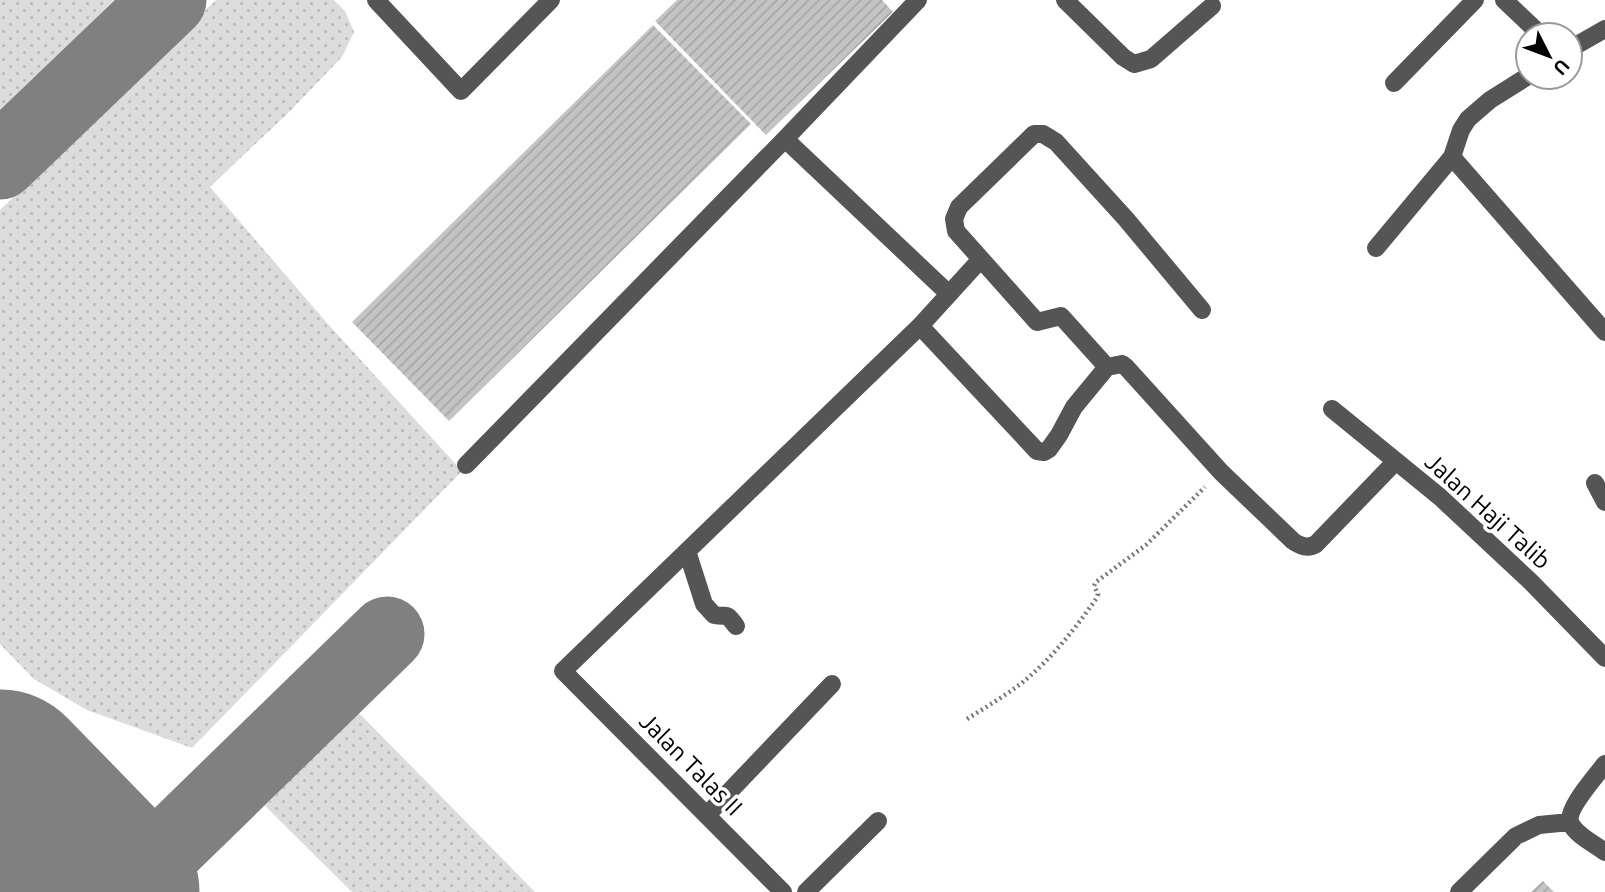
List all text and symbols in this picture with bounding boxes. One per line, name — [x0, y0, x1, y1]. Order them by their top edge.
north arrow — [1514, 21, 1584, 91]
text: U — [1549, 55, 1574, 80]
street label: Jalan Haji Talib — [1420, 448, 1556, 574]
street label: Jalan Talas II — [634, 707, 748, 821]

